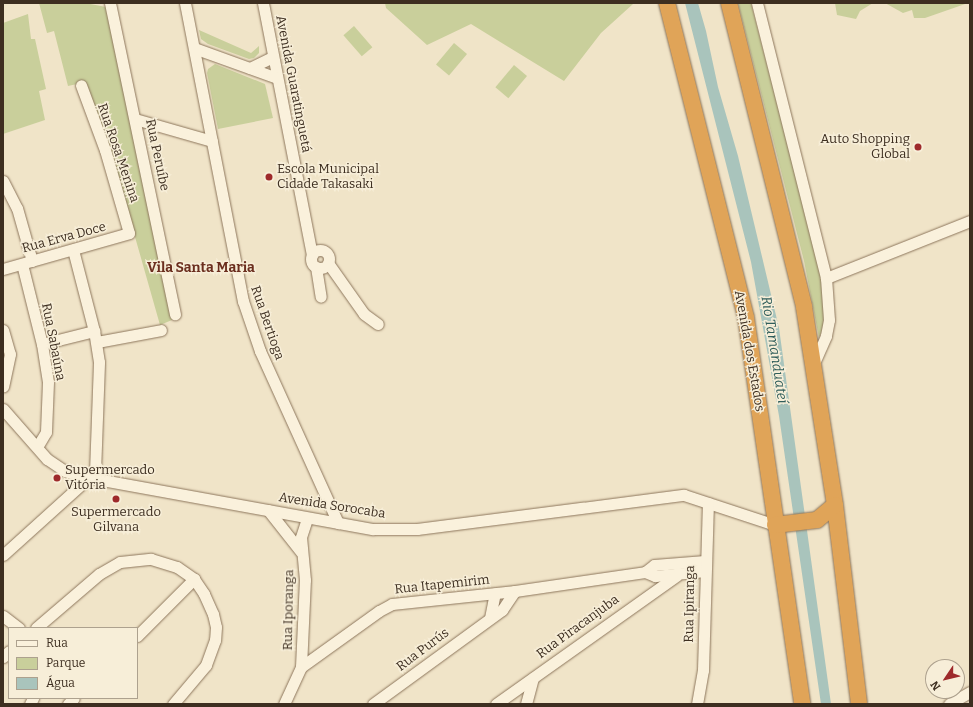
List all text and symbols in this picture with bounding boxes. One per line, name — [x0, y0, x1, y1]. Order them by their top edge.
street label: Avenida Guaratinguetá — [272, 14, 314, 154]
street label: Rua Rosa Menina — [94, 101, 142, 205]
street label: Rua Peruíbe — [142, 118, 172, 192]
place label: Auto Shopping Global — [820, 132, 910, 163]
marker: Auto Shopping Global — [913, 142, 923, 152]
place label: Escola Municipal Cidade Takasaki — [277, 162, 379, 193]
marker: Escola Municipal Cidade Takasaki — [264, 172, 274, 182]
street label: Rua Erva Doce — [20, 219, 108, 257]
district label: Vila Santa Maria — [147, 260, 255, 276]
street label: Rua Bertioga — [247, 284, 287, 362]
street label: Avenida dos Estados — [731, 289, 767, 413]
water label: Rio Tamanduateí — [757, 295, 791, 405]
street label: Rua Sabaúna — [38, 302, 68, 382]
place label: Supermercado Vitória — [65, 463, 155, 494]
marker: Supermercado Vitória — [52, 473, 62, 483]
street label: Avenida Sorocaba — [278, 490, 386, 522]
marker: Supermercado Gilvana — [111, 494, 121, 504]
place label: Supermercado Gilvana — [71, 505, 161, 536]
street label: Rua Ipiranga — [682, 565, 698, 643]
street label: Rua Iporanga — [280, 569, 298, 651]
street label: Rua Itapemirim — [394, 572, 490, 598]
street label: Rua Piracanjuba — [534, 592, 622, 662]
street label: Rua Purús — [394, 625, 452, 675]
legend — [8, 627, 138, 699]
text: Rua — [46, 636, 68, 650]
text: Parque — [46, 656, 85, 670]
north arrow — [925, 659, 965, 699]
text: Água — [46, 676, 75, 690]
text: N — [928, 678, 943, 693]

